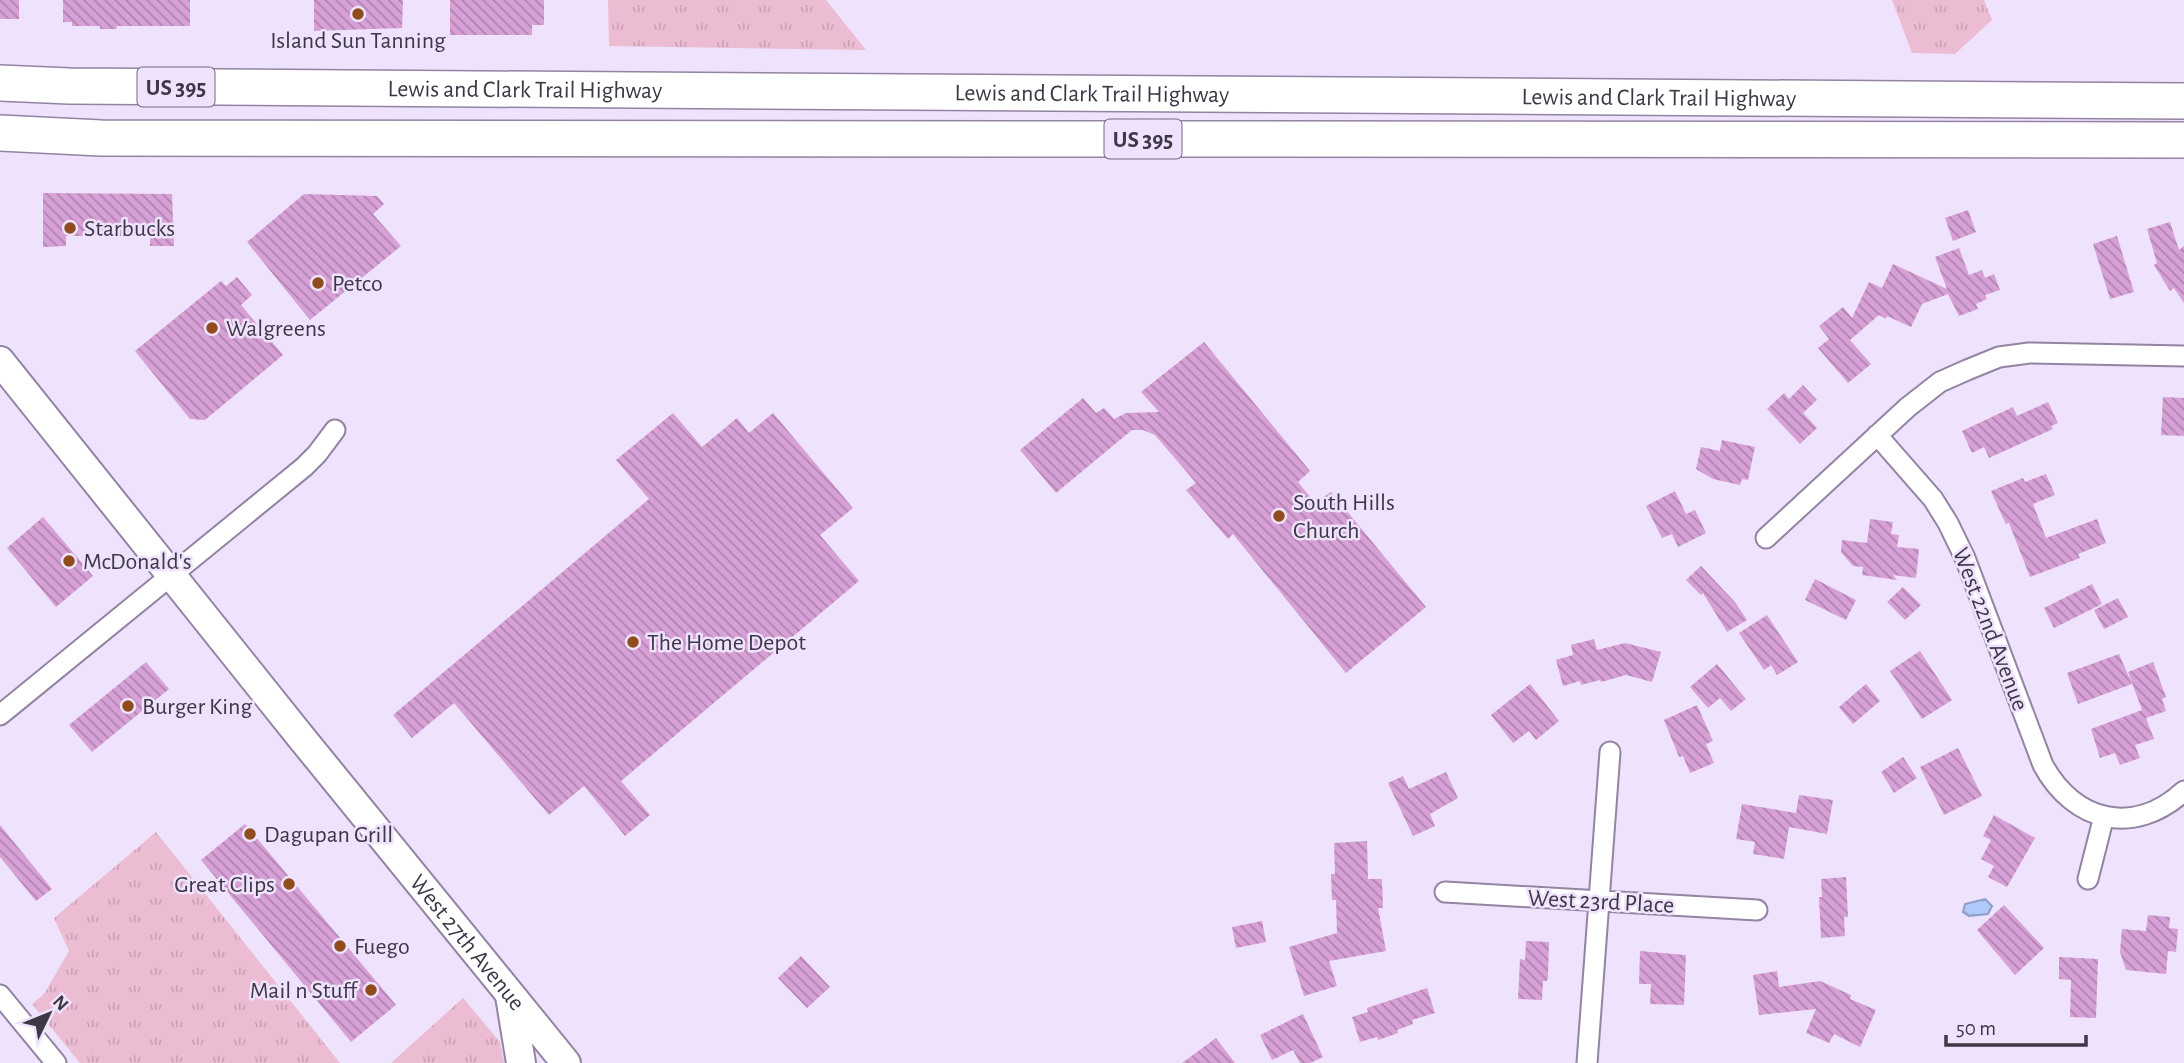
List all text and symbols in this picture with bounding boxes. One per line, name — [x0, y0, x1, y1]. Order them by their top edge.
marker: Island Sun Tanning — [350, 6, 366, 22]
place label: Island Sun Tanning — [270, 29, 446, 53]
road number: US 395 — [138, 68, 214, 106]
street label: Lewis and Clark Trail Highway — [388, 77, 662, 103]
street label: Lewis and Clark Trail Highway — [955, 81, 1229, 107]
street label: Lewis and Clark Trail Highway — [1522, 85, 1796, 111]
road number: US 395 — [1104, 120, 1182, 158]
place label: Starbucks — [84, 217, 175, 241]
marker: Starbucks — [62, 220, 78, 236]
place label: Petco — [332, 272, 383, 296]
marker: Petco — [310, 275, 326, 291]
place label: Walgreens — [226, 317, 326, 341]
marker: Walgreens — [204, 320, 220, 336]
place label: South Hills Church — [1293, 491, 1395, 543]
marker: South Hills Church — [1271, 508, 1287, 524]
street label: West 22nd Avenue — [1948, 545, 2032, 714]
place label: McDonald's — [83, 550, 192, 574]
marker: McDonald's — [61, 553, 77, 569]
place label: The Home Depot — [647, 631, 806, 655]
marker: The Home Depot — [625, 634, 641, 650]
place label: Burger King — [142, 695, 252, 719]
marker: Burger King — [120, 698, 136, 714]
place label: Dagupan Grill — [264, 823, 393, 847]
marker: Dagupan Grill — [242, 826, 258, 842]
street label: West 27th Avenue — [405, 870, 529, 1015]
place label: Great Clips — [174, 873, 275, 897]
marker: Great Clips — [281, 876, 297, 892]
street label: West 23rd Place — [1527, 886, 1675, 918]
place label: Fuego — [354, 935, 410, 959]
marker: Fuego — [332, 938, 348, 954]
north arrow — [14, 979, 84, 1049]
place label: Mail n Stuff — [250, 979, 359, 1003]
marker: Mail n Stuff — [363, 982, 379, 998]
text: N — [49, 992, 72, 1015]
scale bar — [1946, 1004, 2086, 1048]
text: 50 m — [1956, 1018, 1996, 1039]

